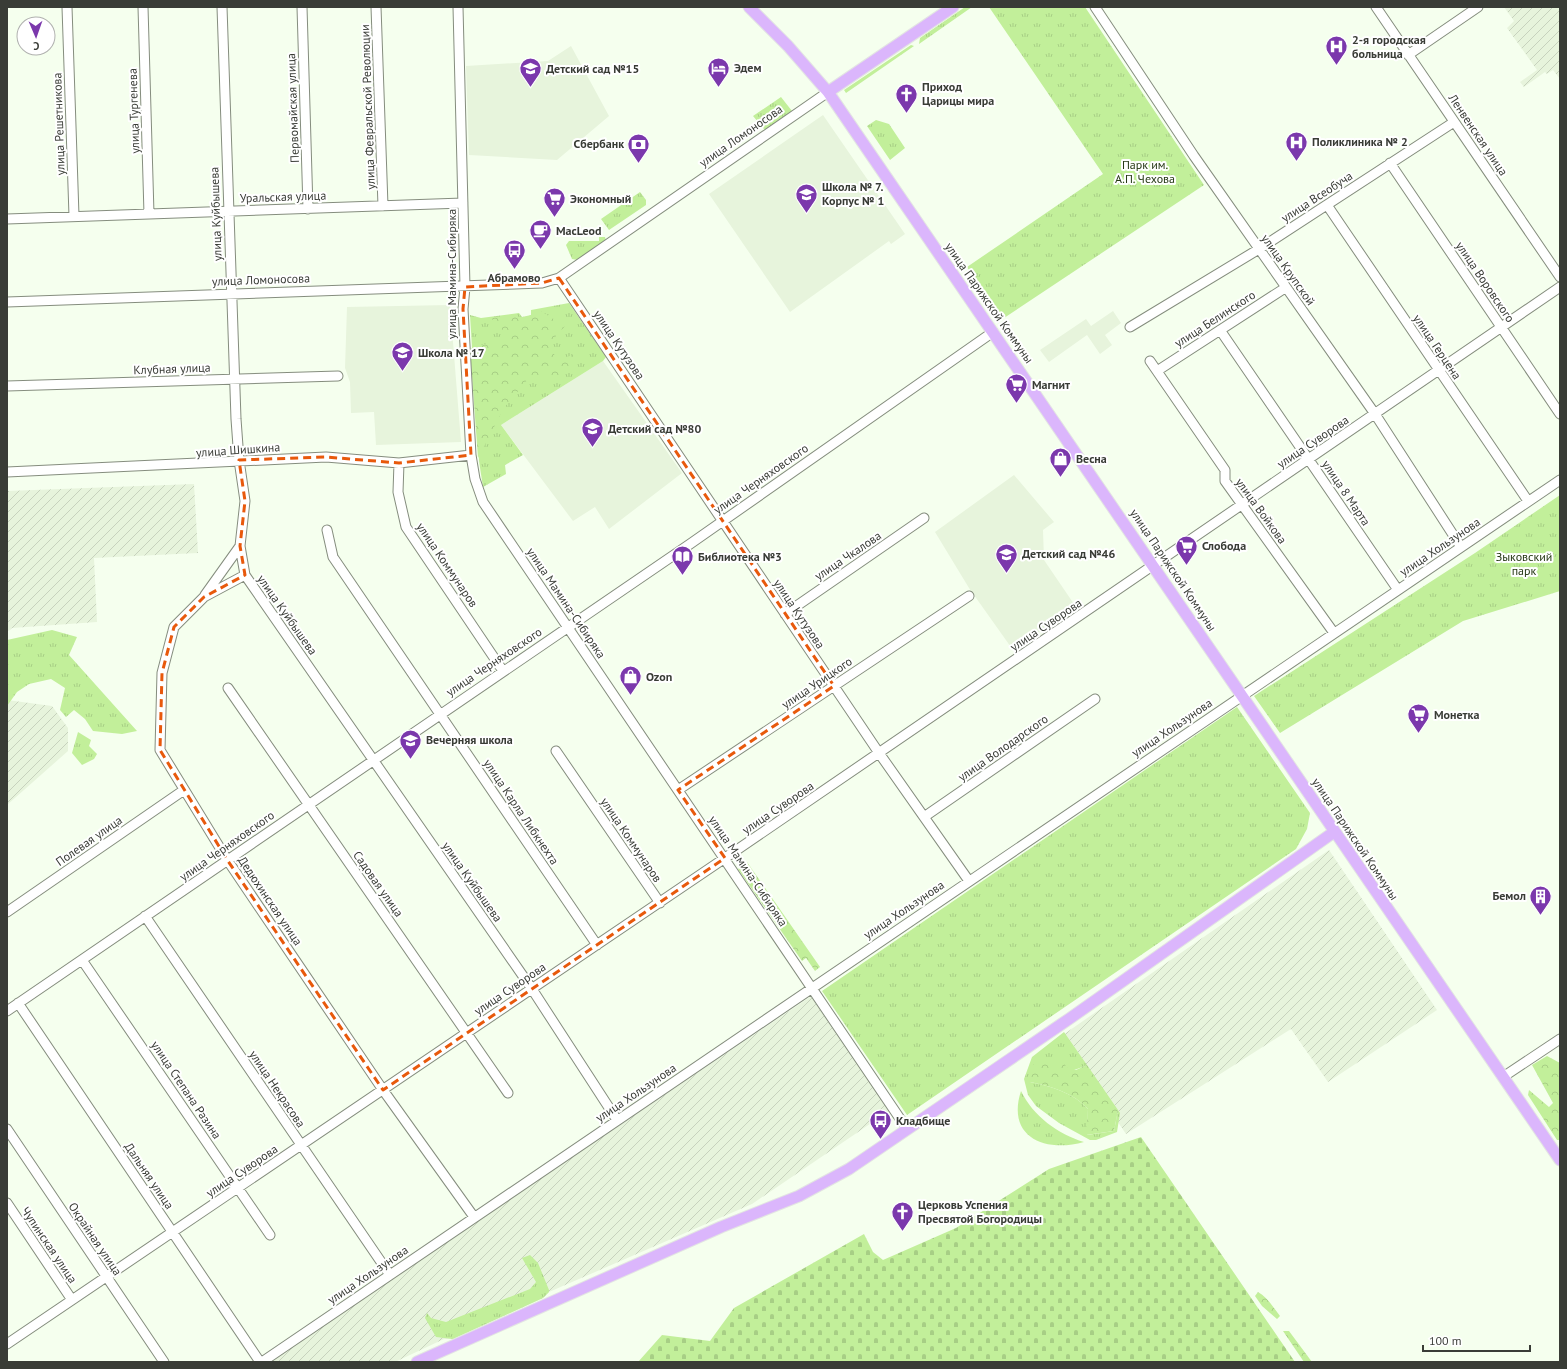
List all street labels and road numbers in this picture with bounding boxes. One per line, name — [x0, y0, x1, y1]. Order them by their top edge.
street label: улица Февральской Революции — [357, 24, 378, 190]
street label: Первомайская улица — [283, 53, 302, 163]
street label: улица Тургенева — [125, 68, 142, 154]
street label: улица Решетникова — [49, 72, 68, 176]
street label: Ленвенская улица — [1445, 90, 1511, 178]
street label: улица Ломоносова — [696, 101, 785, 170]
street label: улица Куйбышева — [206, 167, 225, 261]
street label: улица Всеобуча — [1278, 168, 1355, 225]
street label: Уральская улица — [240, 187, 326, 206]
street label: улица Мамина-Сибиряка — [444, 209, 459, 339]
street label: улица Крупской — [1258, 231, 1318, 308]
street label: улица Воровского — [1453, 238, 1518, 325]
street label: улица Парижской Коммуны — [942, 239, 1037, 366]
street label: улица Ломоносова — [212, 270, 310, 289]
street label: улица Белинского — [1171, 287, 1258, 350]
street label: улица Кутузова — [591, 307, 648, 382]
street label: улица Герцена — [1410, 311, 1465, 382]
street label: Клубная улица — [133, 360, 211, 377]
street label: улица Суворова — [1274, 412, 1352, 471]
street label: улица Шишкина — [195, 439, 281, 460]
street label: улица Черняховского — [710, 440, 811, 517]
street label: улица 8 Марта — [1319, 457, 1374, 528]
street label: улица Войкова — [1232, 475, 1290, 547]
street label: улица Парижской Коммуны — [1127, 506, 1220, 634]
street label: улица Хользунова — [1397, 514, 1483, 579]
street label: улица Коммунаров — [413, 519, 481, 610]
street label: улица Чкалова — [812, 528, 884, 583]
street label: улица Мамина-Сибиряка — [524, 544, 609, 661]
street label: улица Куйбышева — [254, 572, 321, 658]
street label: улица Кутузова — [771, 576, 828, 651]
street label: улица Суворова — [1007, 595, 1085, 654]
street label: улица Черняховского — [443, 624, 544, 699]
street label: улица Урицкого — [779, 654, 855, 712]
street label: улица Хользунова — [1129, 695, 1215, 760]
street label: улица Володарского — [955, 711, 1051, 784]
street label: улица Карла Либкнехта — [481, 756, 562, 867]
street label: улица Парижской Коммуны — [1309, 775, 1402, 903]
street label: улица Суворова — [739, 778, 817, 837]
street label: улица Коммунаров — [597, 794, 665, 885]
street label: улица Черняховского — [176, 807, 277, 884]
street label: Полевая улица — [53, 812, 125, 869]
street label: улица Мамина-Сибиряка — [706, 812, 791, 929]
street label: улица Куйбышева — [439, 839, 506, 925]
street label: Садовая улица — [350, 848, 407, 920]
street label: Дедюхинская улица — [235, 853, 306, 948]
street label: улица Хользунова — [861, 877, 947, 942]
street label: улица Суворова — [471, 959, 549, 1018]
street label: улица Степана Разина — [148, 1038, 225, 1142]
street label: улица Некрасова — [246, 1047, 309, 1130]
street label: улица Хользунова — [593, 1060, 679, 1125]
street label: Дальняя улица — [122, 1140, 177, 1212]
street label: улица Суворова — [203, 1141, 281, 1200]
street label: Окрайная улица — [65, 1199, 125, 1278]
street label: Чупинская улица — [18, 1204, 80, 1286]
street label: улица Хользунова — [325, 1242, 411, 1307]

